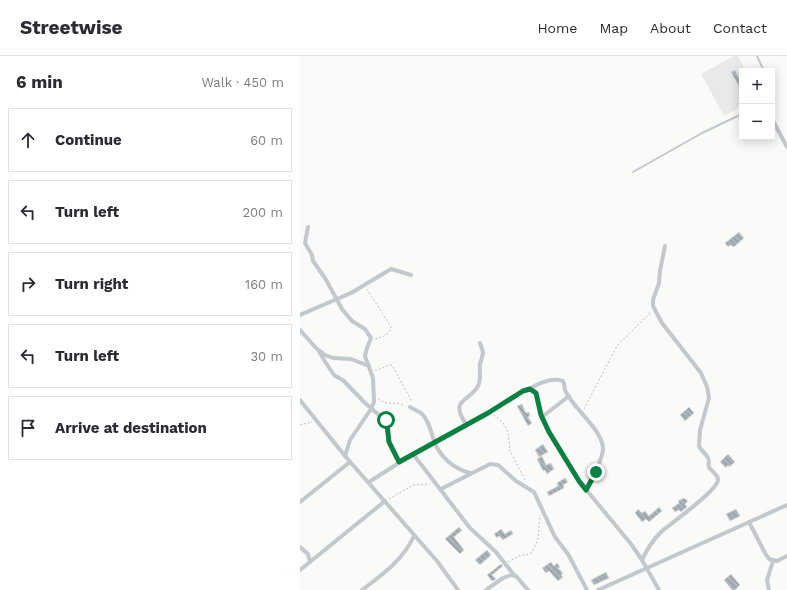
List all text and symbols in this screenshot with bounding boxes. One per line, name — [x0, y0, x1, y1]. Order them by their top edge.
text: Streetwise — [20, 16, 123, 39]
text: Home — [537, 20, 577, 36]
text: Map — [599, 20, 628, 36]
text: About — [650, 20, 691, 36]
text: Contact — [713, 20, 767, 36]
map controls — [739, 68, 775, 140]
button: + — [739, 68, 775, 104]
text: 6 min — [16, 72, 63, 92]
text: Walk · 450 m — [201, 75, 284, 90]
button: − — [739, 104, 775, 140]
icon: ahead — [17, 129, 39, 151]
text: Continue — [55, 131, 122, 149]
text: 60 m — [250, 133, 283, 148]
icon: left — [17, 201, 39, 223]
text: Turn left — [55, 203, 119, 221]
text: 200 m — [242, 205, 283, 220]
icon: right — [17, 273, 39, 295]
text: Turn right — [55, 275, 128, 293]
text: 160 m — [245, 277, 283, 292]
icon: left — [17, 345, 39, 367]
text: Turn left — [55, 347, 119, 365]
text: 30 m — [251, 349, 283, 364]
route start — [377, 411, 395, 429]
icon: arrive — [17, 417, 39, 439]
text: Arrive at destination — [55, 419, 207, 437]
route end — [587, 463, 605, 481]

